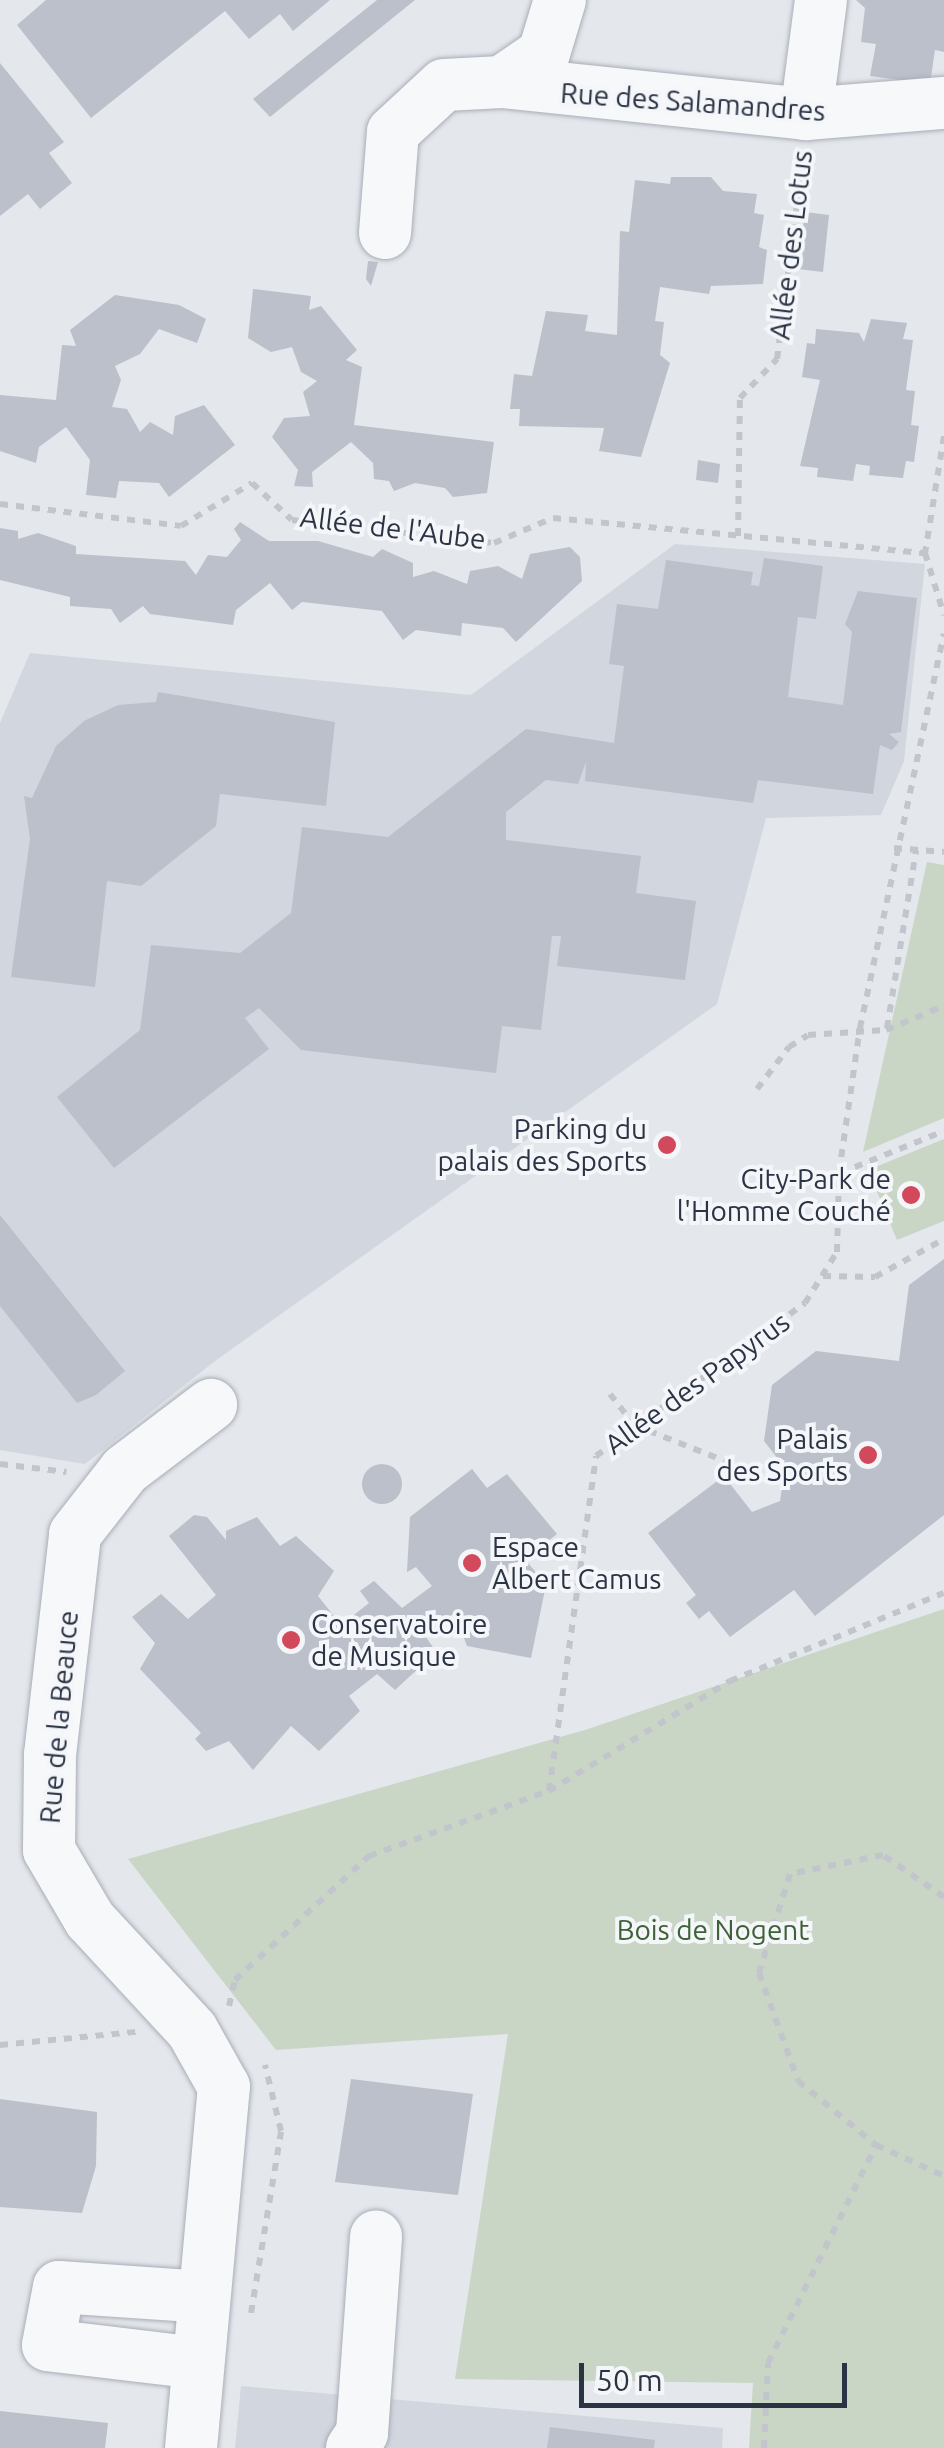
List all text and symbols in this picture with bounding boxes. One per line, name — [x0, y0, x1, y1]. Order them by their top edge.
street label: Rue des Salamandres — [559, 76, 827, 128]
street label: Allée des Lotus — [763, 148, 819, 342]
street label: Allée de l'Aube — [298, 500, 488, 556]
place label: Parking du palais des Sports — [437, 1112, 647, 1178]
marker: Parking du palais des Sports — [656, 1134, 678, 1156]
place label: City-Park de l'Homme Couché — [677, 1162, 891, 1228]
marker: City-Park de l'Homme Couché — [900, 1184, 922, 1206]
street label: Allée des Papyrus — [598, 1305, 796, 1461]
place label: Palais des Sports — [716, 1422, 848, 1488]
marker: Palais des Sports — [857, 1444, 879, 1466]
place label: Espace Albert Camus — [492, 1530, 661, 1596]
marker: Espace Albert Camus — [461, 1552, 483, 1574]
place label: Conservatoire de Musique — [311, 1607, 488, 1673]
street label: Rue de la Beauce — [33, 1609, 85, 1825]
marker: Conservatoire de Musique — [280, 1629, 302, 1651]
park label: Bois de Nogent — [617, 1913, 809, 1947]
scale bar — [584, 2343, 852, 2405]
text: 50 m — [596, 2363, 663, 2397]

